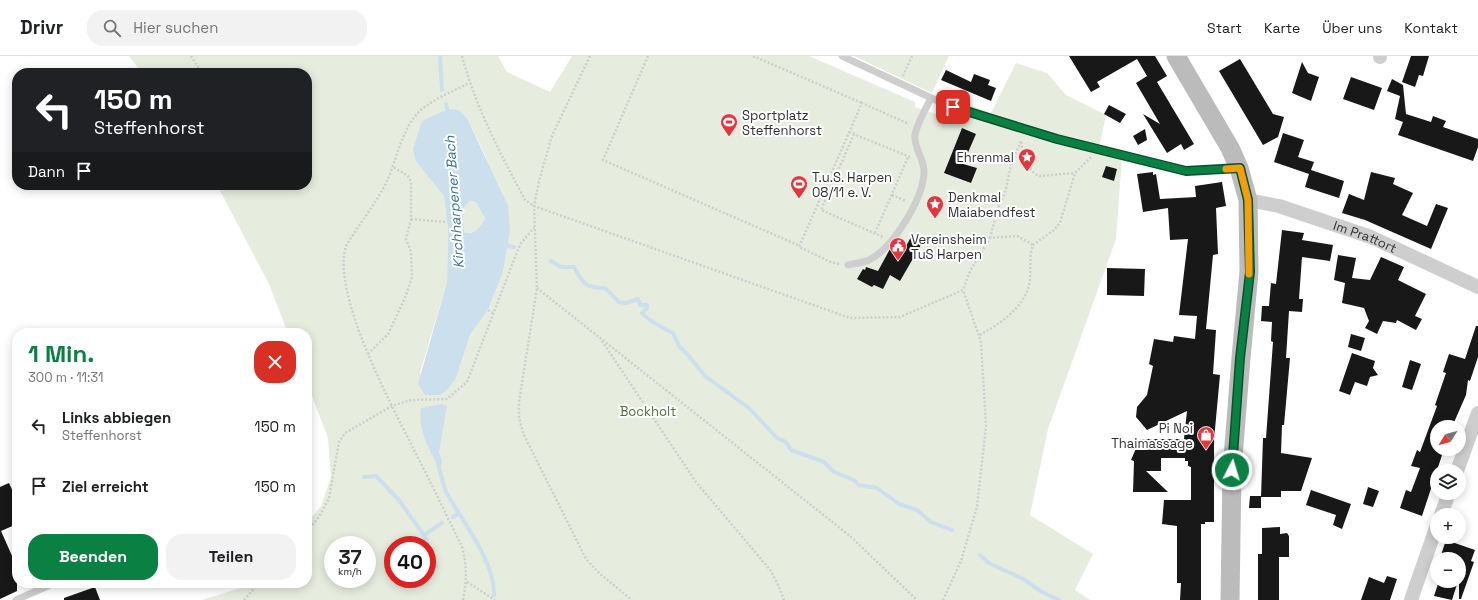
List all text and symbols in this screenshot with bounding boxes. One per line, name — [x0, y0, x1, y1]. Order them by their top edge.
search box — [87, 10, 367, 46]
text: Drivr — [20, 15, 63, 40]
icon: search — [101, 17, 123, 39]
text: Hier suchen — [133, 18, 218, 37]
text: Start — [1207, 19, 1242, 37]
text: Karte — [1264, 19, 1300, 37]
text: Über uns — [1322, 19, 1382, 37]
text: Kontakt — [1404, 19, 1458, 37]
text: 150 m — [94, 81, 173, 117]
icon: left — [28, 84, 80, 136]
pin — [936, 90, 970, 124]
icon: arrive — [942, 96, 964, 118]
place label: Sportplatz Steffenhorst — [742, 107, 822, 139]
sports icon: Sportplatz Steffenhorst — [719, 112, 739, 137]
text: Steffenhorst — [94, 116, 205, 139]
water label: Kirchharpener Bach — [440, 135, 468, 269]
place icon: Ehrenmal — [1017, 147, 1037, 172]
place label: Ehrenmal — [957, 149, 1014, 166]
icon: arrive — [73, 160, 95, 182]
text: Dann — [28, 162, 65, 181]
place label: T.u.S. Harpen 08/11 e. V. — [812, 169, 892, 201]
sports icon: T.u.S. Harpen 08/11 e. V. — [789, 174, 809, 199]
place label: Denkmal Maiabendfest — [948, 189, 1036, 221]
place icon: Denkmal Maiabendfest — [925, 194, 945, 219]
street label: Im Prattort — [1331, 217, 1400, 257]
place label: Vereinsheim TuS Harpen — [911, 231, 987, 263]
public building icon: Vereinsheim TuS Harpen — [888, 236, 908, 261]
text: 1 Min. — [28, 338, 94, 369]
button: close — [254, 341, 296, 383]
text: 300 m · 11:31 — [28, 369, 103, 386]
park label: Bockholt — [620, 403, 676, 420]
text: Links abbiegen — [62, 408, 171, 427]
icon: left — [28, 415, 50, 437]
text: 150 m — [254, 417, 296, 436]
place label: Pi Noi Thaimassage — [1111, 420, 1193, 452]
north arrow — [1430, 420, 1466, 456]
map controls — [1430, 420, 1466, 588]
shop icon: Pi Noi Thaimassage — [1196, 425, 1216, 450]
text: Steffenhorst — [62, 427, 142, 444]
position arrow — [1211, 449, 1253, 491]
button: layers — [1430, 464, 1466, 500]
icon: arrive — [28, 475, 50, 497]
text: Ziel erreicht — [62, 477, 149, 496]
text: 150 m — [254, 477, 296, 496]
button: + — [1430, 508, 1466, 544]
button: Beenden — [28, 534, 158, 580]
button: Teilen — [166, 534, 296, 580]
speed limit sign: 40 — [384, 536, 436, 588]
text: 37 — [338, 544, 362, 570]
button: − — [1430, 552, 1466, 588]
text: km/h — [338, 565, 362, 578]

